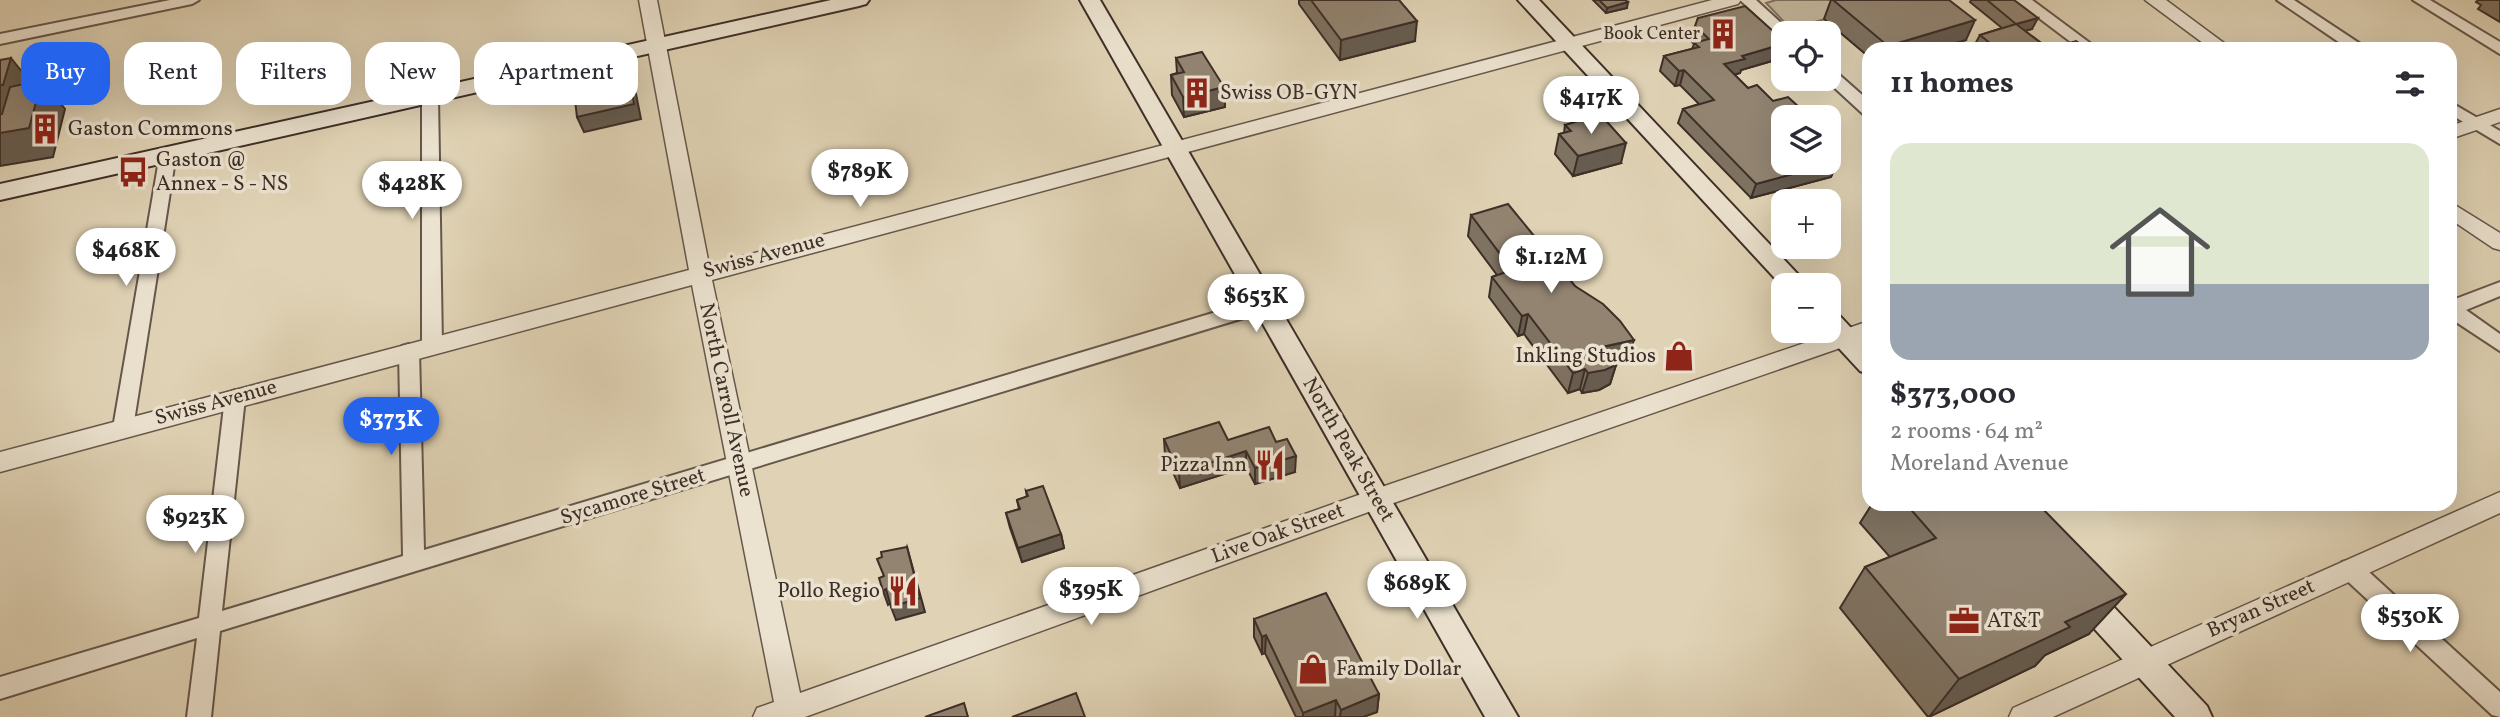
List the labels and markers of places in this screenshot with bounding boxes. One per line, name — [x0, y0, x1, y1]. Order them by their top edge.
building icon: Book Center — [1706, 17, 1740, 51]
place label: Book Center — [1603, 22, 1700, 47]
building icon: Swiss OB-GYN — [1180, 76, 1214, 110]
pin: $417K — [1542, 76, 1640, 136]
place label: Swiss OB-GYN — [1220, 79, 1358, 108]
building icon: Gaston Commons — [28, 112, 62, 146]
place label: Gaston Commons — [68, 115, 233, 144]
place label: Gaston @ Annex - S - NS — [156, 146, 288, 199]
pin: $789K — [811, 150, 909, 209]
bus stop icon: Gaston @ Annex - S - NS — [116, 155, 150, 189]
pin: $428K — [363, 162, 461, 221]
pin: $468K — [77, 229, 175, 288]
pin: $1.12M — [1494, 236, 1608, 295]
pin: $653K — [1207, 274, 1305, 334]
shop icon: Inkling Studios — [1662, 339, 1696, 373]
place label: Inkling Studios — [1515, 342, 1656, 371]
pin: $373K — [342, 398, 440, 457]
restaurant icon: Pizza Inn — [1253, 448, 1287, 482]
place label: Pizza Inn — [1160, 451, 1247, 480]
pin: $923K — [146, 496, 244, 555]
pin: $689K — [1368, 562, 1466, 621]
pin: $395K — [1042, 568, 1140, 627]
restaurant icon: Pollo Regio — [886, 574, 920, 608]
place label: Pollo Regio — [777, 577, 880, 606]
pin: $530K — [2361, 594, 2459, 654]
office icon: AT&T — [1947, 604, 1981, 638]
place label: AT&T — [1987, 607, 2040, 636]
shop icon: Family Dollar — [1296, 652, 1330, 686]
place label: Family Dollar — [1336, 655, 1462, 684]

